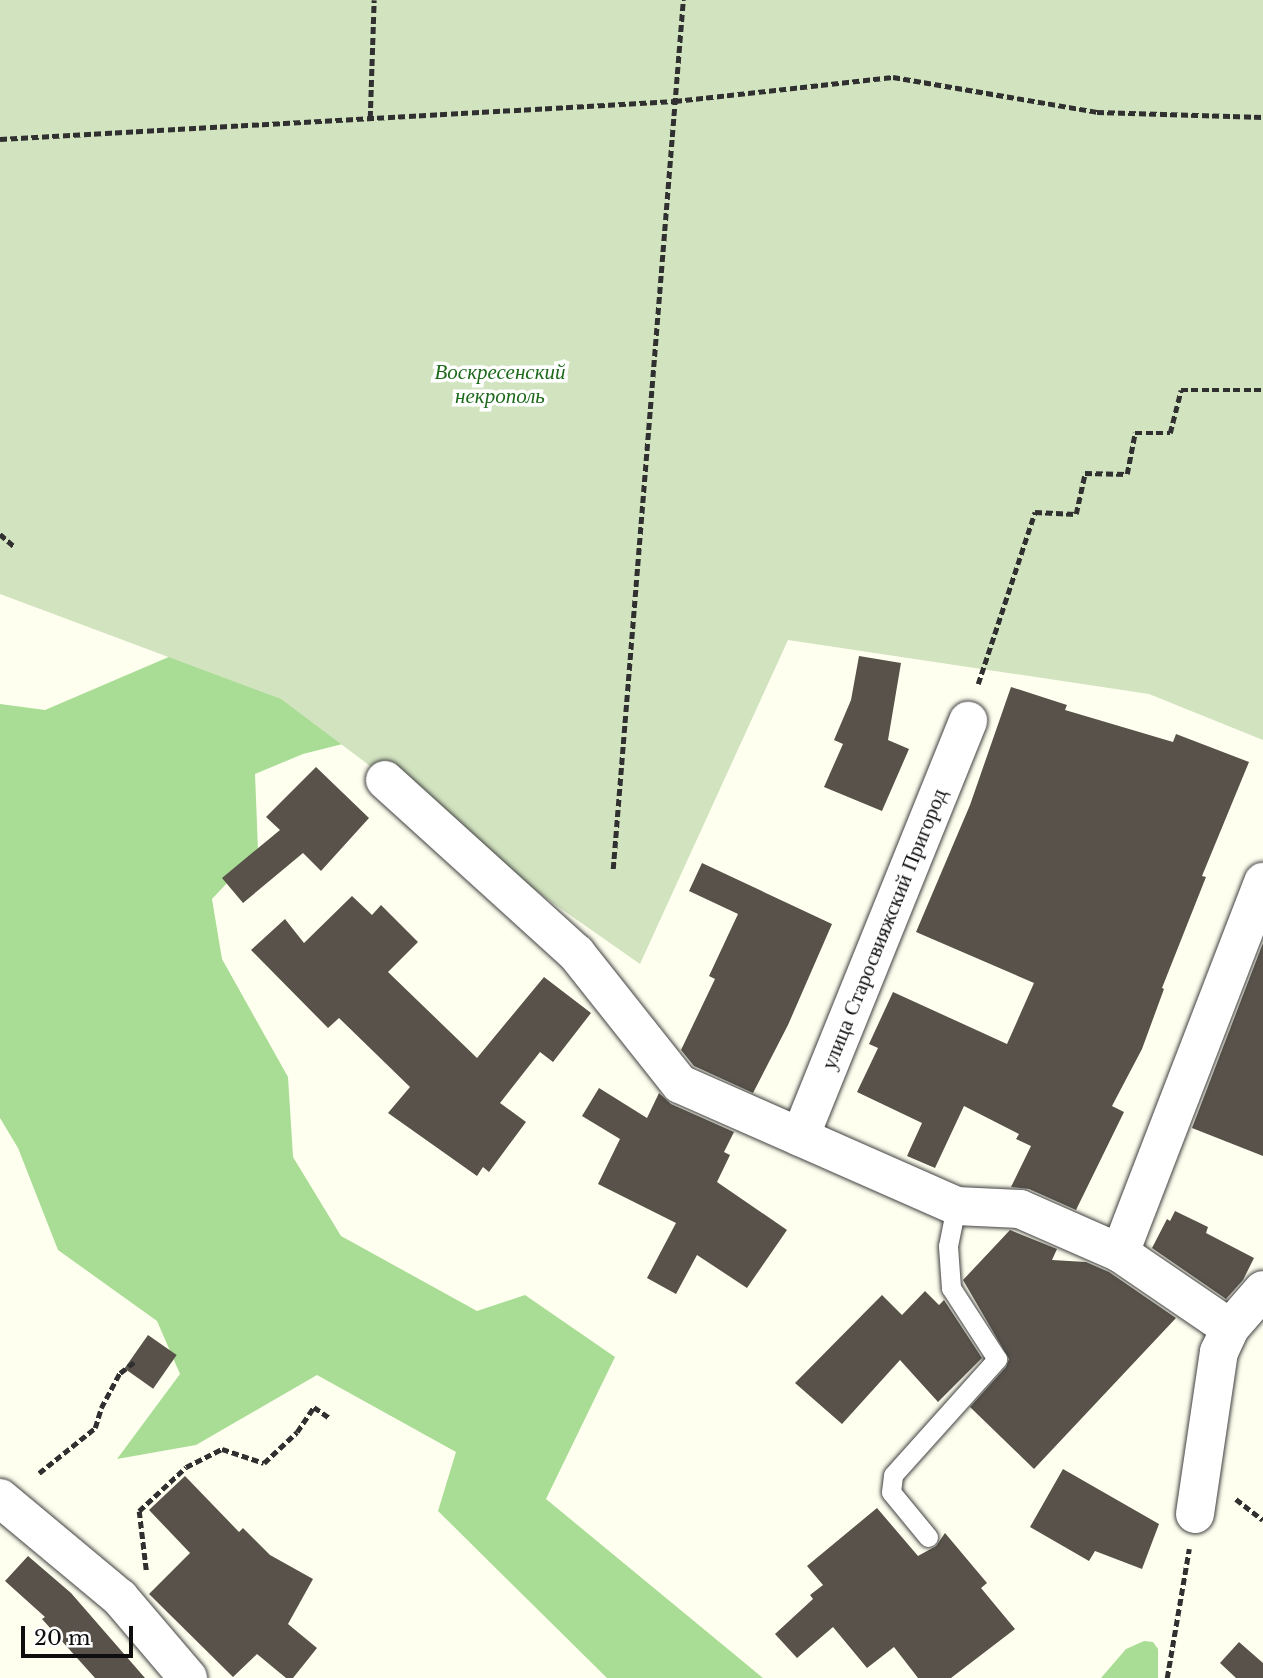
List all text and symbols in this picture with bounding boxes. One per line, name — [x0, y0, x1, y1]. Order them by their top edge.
park label: Воскресенский некрополь — [435, 359, 565, 409]
street label: улица Старосвияжский Пригород — [816, 785, 952, 1073]
scale bar — [24, 1612, 136, 1656]
text: 20 m — [34, 1625, 91, 1651]

